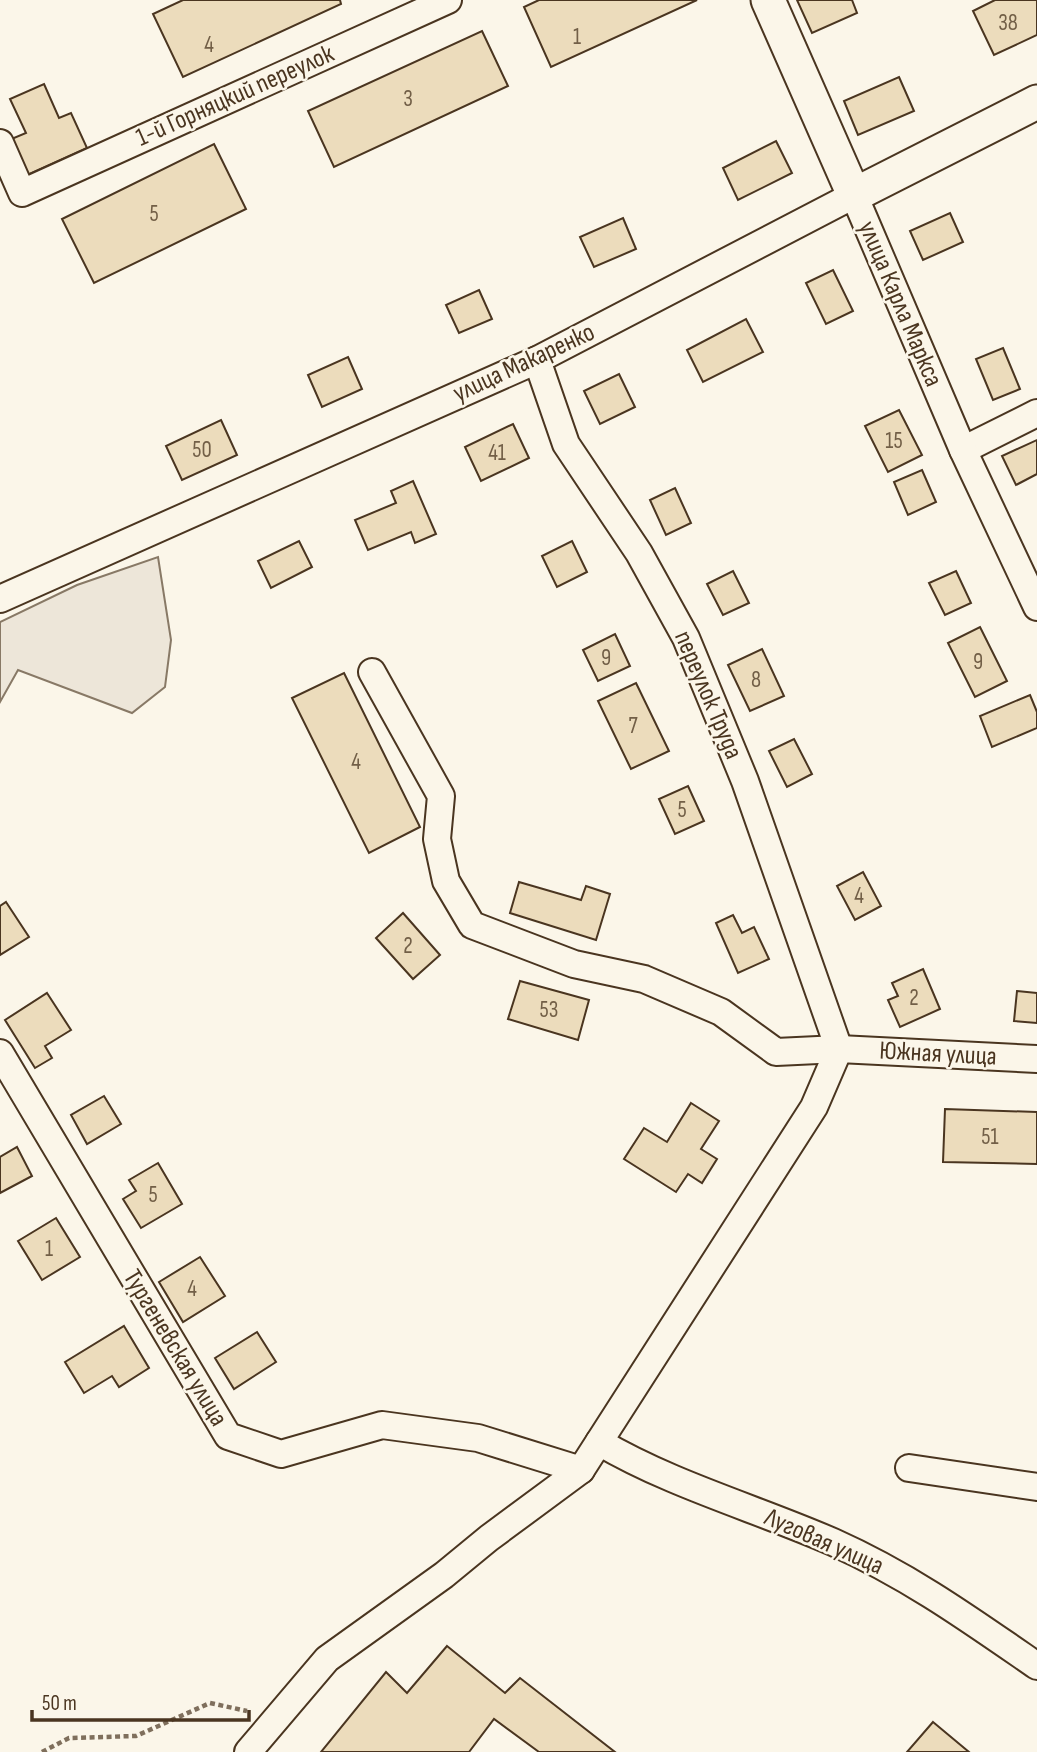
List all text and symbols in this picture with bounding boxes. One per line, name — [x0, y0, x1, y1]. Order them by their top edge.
house number: 38 — [998, 9, 1018, 37]
house number: 1 — [573, 23, 581, 51]
house number: 4 — [204, 31, 214, 59]
street label: 1-й Горняцкий переулок — [131, 38, 339, 154]
house number: 3 — [403, 85, 413, 113]
house number: 5 — [149, 200, 159, 228]
street label: улица Карла Маркса — [851, 217, 949, 391]
street label: улица Макаренко — [448, 317, 600, 409]
house number: 15 — [885, 427, 903, 455]
house number: 50 — [192, 436, 212, 464]
house number: 41 — [488, 439, 506, 467]
street label: переулок Труда — [667, 626, 749, 764]
house number: 9 — [601, 644, 611, 672]
house number: 9 — [973, 648, 983, 676]
house number: 8 — [751, 666, 761, 694]
house number: 7 — [628, 712, 638, 740]
house number: 4 — [351, 748, 361, 776]
house number: 5 — [677, 796, 687, 824]
house number: 4 — [854, 882, 864, 910]
house number: 2 — [403, 932, 413, 960]
house number: 2 — [909, 984, 919, 1012]
house number: 53 — [540, 996, 558, 1024]
street label: Южная улица — [879, 1035, 997, 1073]
house number: 51 — [981, 1123, 999, 1151]
house number: 5 — [148, 1181, 158, 1209]
house number: 1 — [45, 1235, 53, 1263]
street label: Тургеневская улица — [116, 1264, 234, 1432]
house number: 4 — [187, 1275, 197, 1303]
street label: Луговая улица — [759, 1502, 888, 1582]
scale bar — [32, 1678, 248, 1722]
text: 50 m — [42, 1691, 77, 1716]

